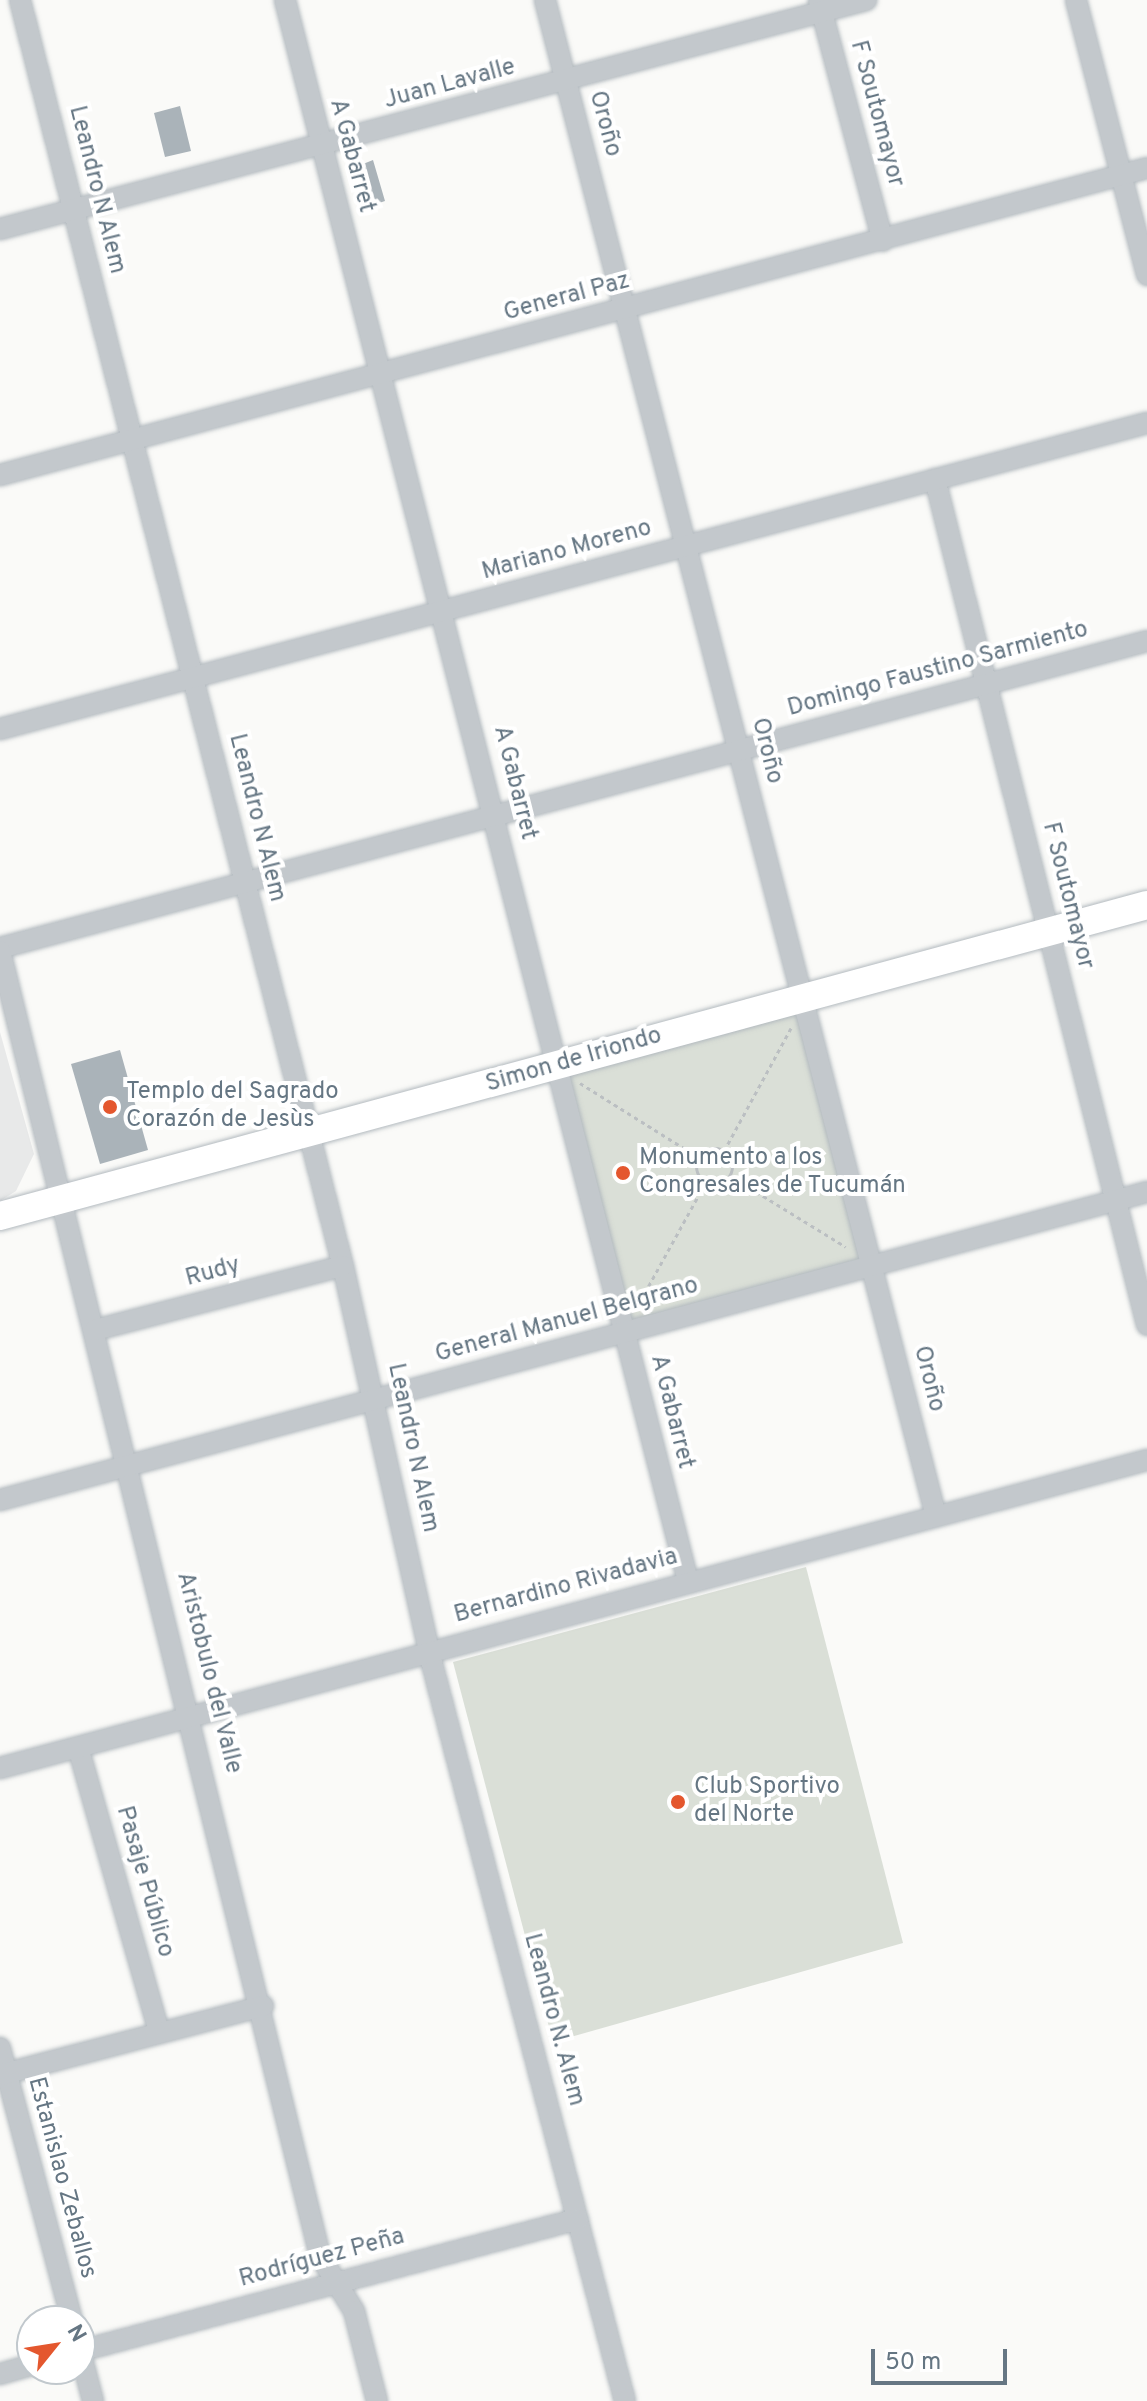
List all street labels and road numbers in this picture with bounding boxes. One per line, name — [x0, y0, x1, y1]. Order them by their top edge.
street label: F Soutomayor — [843, 38, 909, 190]
street label: Juan Lavalle — [381, 54, 519, 116]
street label: Oroño — [581, 88, 627, 160]
street label: A Gabarret — [322, 96, 380, 216]
street label: Leandro N Alem — [61, 103, 131, 277]
street label: General Paz — [501, 267, 633, 329]
street label: Mariano Moreno — [479, 515, 655, 587]
street label: Domingo Faustino Sarmiento — [785, 616, 1091, 724]
street label: Oroño — [744, 715, 788, 787]
street label: A Gabarret — [486, 722, 542, 844]
street label: Leandro N Alem — [221, 731, 291, 905]
street label: F Soutomayor — [1035, 820, 1099, 972]
street label: Simon de Iriondo — [483, 1022, 665, 1100]
street label: Rudy — [183, 1252, 243, 1294]
street label: General Manuel Belgrano — [432, 1272, 702, 1370]
street label: Oroño — [906, 1343, 950, 1415]
street label: A Gabarret — [643, 1351, 699, 1473]
street label: Leandro N Alem — [380, 1360, 444, 1536]
street label: Bernardino Rivadavia — [451, 1543, 681, 1631]
street label: Aristobulo del Valle — [169, 1569, 247, 1777]
street label: Pasaje Público — [109, 1803, 179, 1961]
street label: Leandro N. Alem — [516, 1930, 590, 2110]
street label: Estanislao Zeballos — [20, 2074, 102, 2282]
street label: Rodríguez Peña — [236, 2223, 408, 2295]

